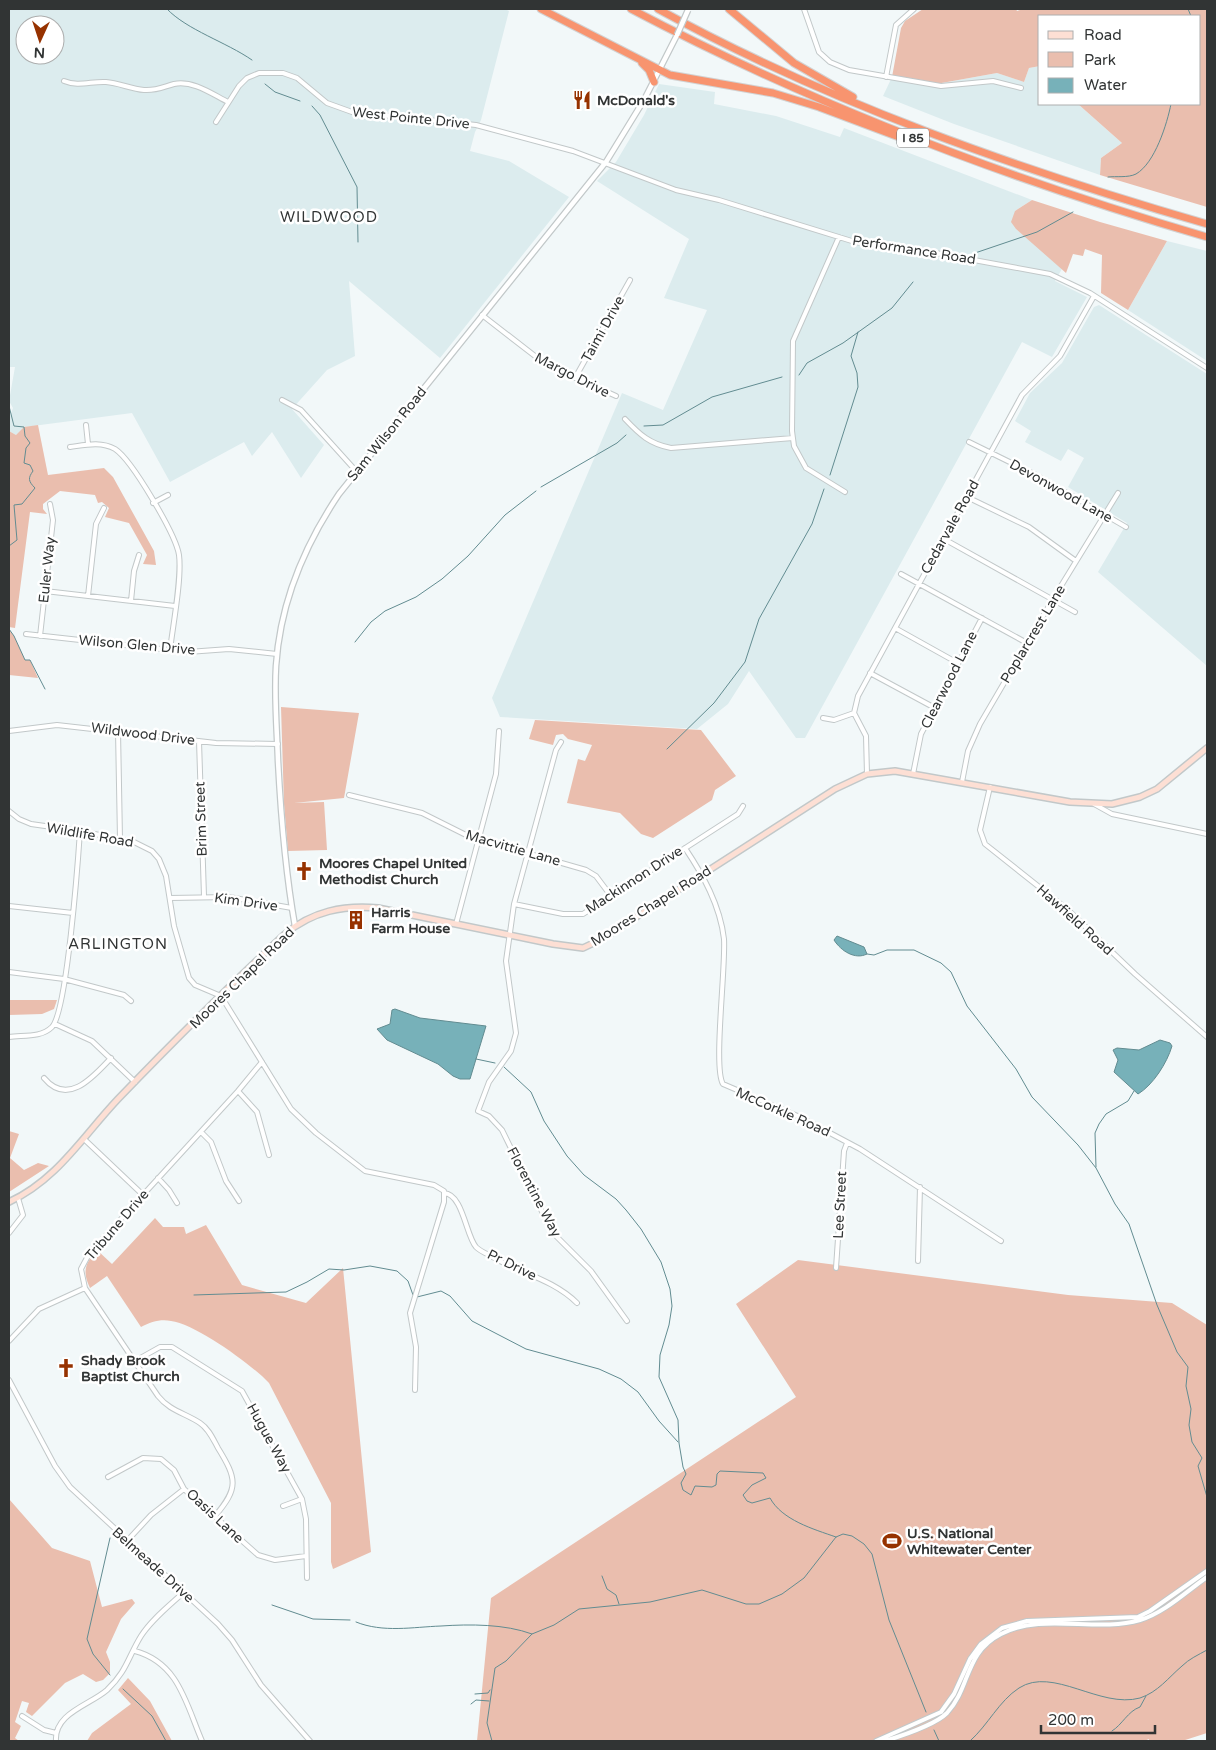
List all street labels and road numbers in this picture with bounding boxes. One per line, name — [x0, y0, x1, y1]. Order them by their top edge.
street label: West Pointe Drive — [351, 103, 471, 133]
road number: I 85 — [897, 128, 929, 148]
street label: Performance Road — [851, 232, 977, 268]
street label: Taimi Drive — [578, 293, 628, 365]
street label: Margo Drive — [532, 349, 612, 401]
street label: Sam Wilson Road — [344, 383, 430, 485]
street label: Devonwood Lane — [1006, 456, 1116, 526]
street label: Cedarvale Road — [917, 477, 983, 577]
street label: Euler Way — [35, 536, 59, 604]
street label: Poplarcrest Lane — [997, 582, 1069, 686]
street label: Clearwood Lane — [917, 628, 981, 732]
street label: Wilson Glen Drive — [78, 631, 196, 659]
street label: Wildwood Drive — [90, 719, 196, 749]
street label: Brim Street — [191, 781, 211, 857]
street label: Wildlife Road — [45, 819, 135, 851]
street label: Macvittie Lane — [464, 826, 562, 870]
street label: Mackinnon Drive — [582, 842, 686, 918]
street label: Moores Chapel Road — [588, 862, 714, 950]
street label: Hawfield Road — [1033, 881, 1117, 959]
street label: Kim Drive — [213, 889, 279, 915]
street label: Moores Chapel Road — [186, 924, 298, 1032]
street label: McCorkle Road — [733, 1084, 833, 1140]
street label: Florentine Way — [503, 1144, 565, 1240]
street label: Lee Street — [830, 1170, 850, 1239]
street label: Tribune Drive — [82, 1186, 152, 1264]
street label: Pr Drive — [485, 1246, 540, 1284]
street label: Hugue Way — [243, 1400, 295, 1476]
street label: Oasis Lane — [183, 1485, 247, 1547]
street label: Belmeade Drive — [108, 1524, 198, 1606]

